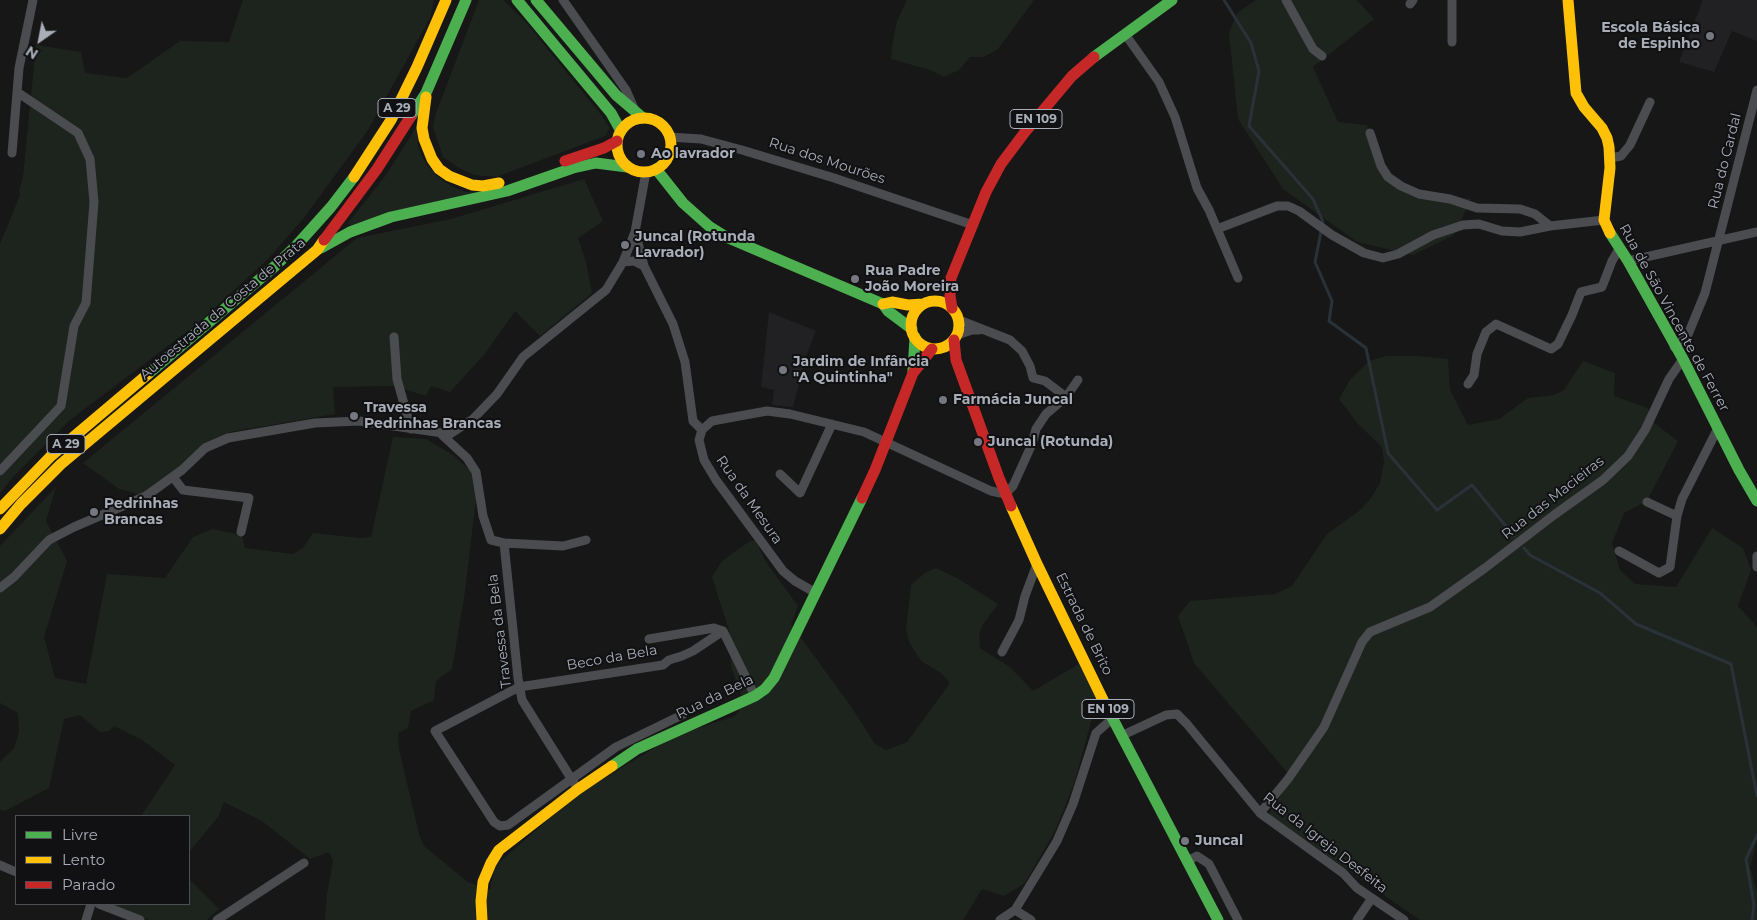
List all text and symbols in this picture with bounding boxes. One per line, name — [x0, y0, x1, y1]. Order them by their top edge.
north arrow — [15, 15, 65, 65]
place label: Escola Básica de Espinho — [1601, 20, 1700, 52]
marker: Escola Básica de Espinho — [1704, 30, 1716, 42]
text: N — [22, 42, 41, 63]
road number: A 29 — [378, 99, 416, 118]
road number: EN 109 — [1010, 110, 1062, 128]
street label: Rua do Cardal — [1705, 111, 1745, 211]
street label: Rua dos Mourões — [767, 134, 887, 188]
place label: Ao lavrador — [651, 146, 735, 162]
marker: Ao lavrador — [635, 148, 647, 160]
street label: Rua de São Vincente de Ferrer — [1615, 221, 1733, 415]
place label: Juncal (Rotunda Lavrador) — [635, 229, 755, 262]
street label: Autoestrada da Costa de Prata — [137, 235, 309, 383]
marker: Juncal (Rotunda Lavrador) — [619, 239, 631, 251]
place label: Rua Padre João Moreira — [865, 263, 959, 296]
marker: Rua Padre João Moreira — [849, 273, 861, 285]
place label: Jardim de Infância "A Quintinha" — [793, 354, 929, 387]
marker: Jardim de Infância "A Quintinha" — [777, 364, 789, 376]
place label: Farmácia Juncal — [953, 392, 1073, 408]
marker: Farmácia Juncal — [937, 394, 949, 406]
place label: Travessa Pedrinhas Brancas — [364, 400, 501, 432]
marker: Travessa Pedrinhas Brancas — [348, 410, 360, 422]
road number: A 29 — [47, 434, 85, 454]
place label: Juncal (Rotunda) — [988, 434, 1113, 450]
marker: Juncal (Rotunda) — [972, 436, 984, 448]
street label: Rua da Mesura — [712, 452, 786, 548]
street label: Rua das Macieiras — [1498, 453, 1608, 543]
place label: Pedrinhas Brancas — [104, 496, 178, 528]
marker: Pedrinhas Brancas — [88, 506, 100, 518]
street label: Estrada de Brito — [1052, 570, 1116, 678]
street label: Travessa da Bela — [485, 573, 515, 689]
street label: Beco da Bela — [565, 642, 659, 674]
street label: Rua da Bela — [674, 671, 756, 723]
road number: EN 109 — [1082, 700, 1134, 719]
street label: Rua da Igreja Desfeita — [1259, 789, 1391, 897]
legend — [15, 815, 190, 905]
text: Livre — [62, 825, 98, 844]
place label: Juncal — [1195, 833, 1243, 849]
marker: Juncal — [1179, 835, 1191, 847]
text: Lento — [62, 850, 105, 869]
text: Parado — [62, 875, 115, 894]

